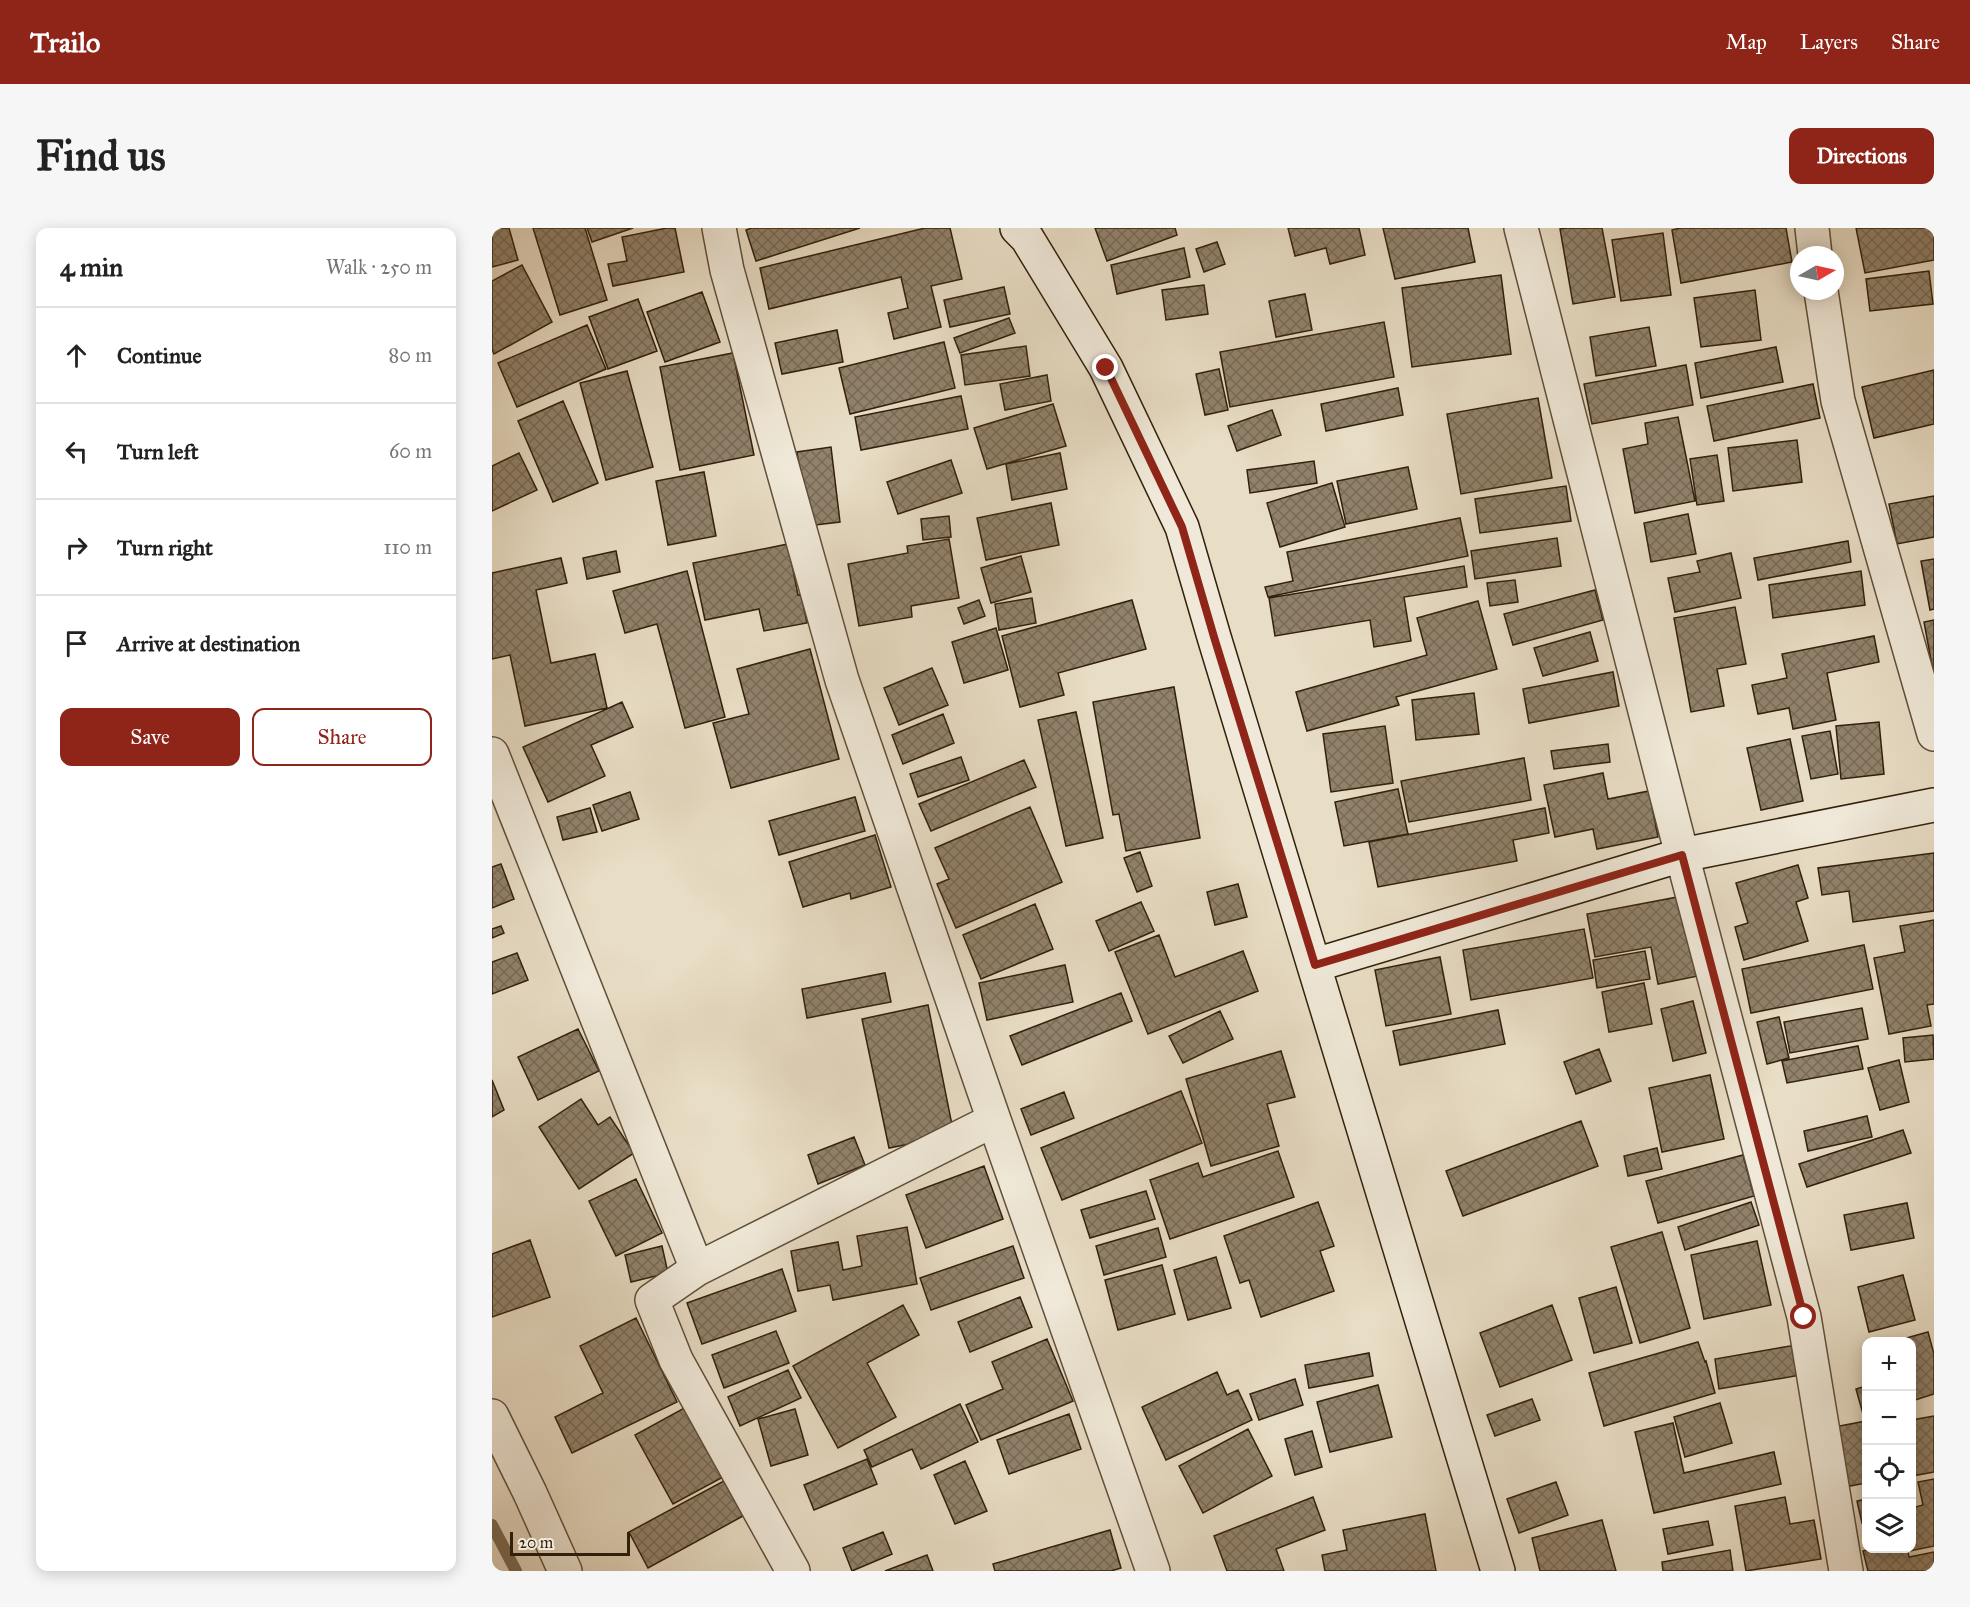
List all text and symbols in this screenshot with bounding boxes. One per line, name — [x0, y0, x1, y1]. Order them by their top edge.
text: Trailo — [30, 25, 100, 60]
text: Map — [1726, 29, 1767, 55]
text: Layers — [1800, 29, 1858, 55]
text: Share — [1891, 29, 1940, 55]
button: Directions — [1789, 128, 1934, 184]
text: Find us — [36, 130, 166, 182]
north arrow — [1790, 246, 1844, 300]
text: 4 min — [60, 251, 123, 283]
text: Walk · 250 m — [326, 255, 432, 279]
icon: ahead — [60, 339, 93, 372]
text: Continue — [117, 342, 202, 369]
text: 80 m — [389, 343, 432, 367]
route end — [1092, 354, 1118, 380]
icon: left — [60, 435, 93, 468]
text: Turn left — [117, 438, 199, 465]
text: 60 m — [389, 439, 432, 463]
icon: right — [60, 531, 93, 564]
text: Turn right — [117, 534, 213, 561]
text: 110 m — [384, 535, 432, 559]
icon: arrive — [60, 627, 93, 660]
text: Arrive at destination — [117, 630, 300, 657]
button: Save — [60, 708, 240, 766]
button: Share — [252, 708, 432, 766]
route start — [1790, 1303, 1816, 1329]
map controls — [1862, 1337, 1916, 1553]
button: + — [1862, 1337, 1916, 1391]
button: − — [1862, 1391, 1916, 1445]
button: locate — [1862, 1445, 1916, 1499]
button: layers — [1862, 1499, 1916, 1553]
scale bar — [510, 1529, 630, 1556]
text: 20 m — [519, 1533, 553, 1552]

